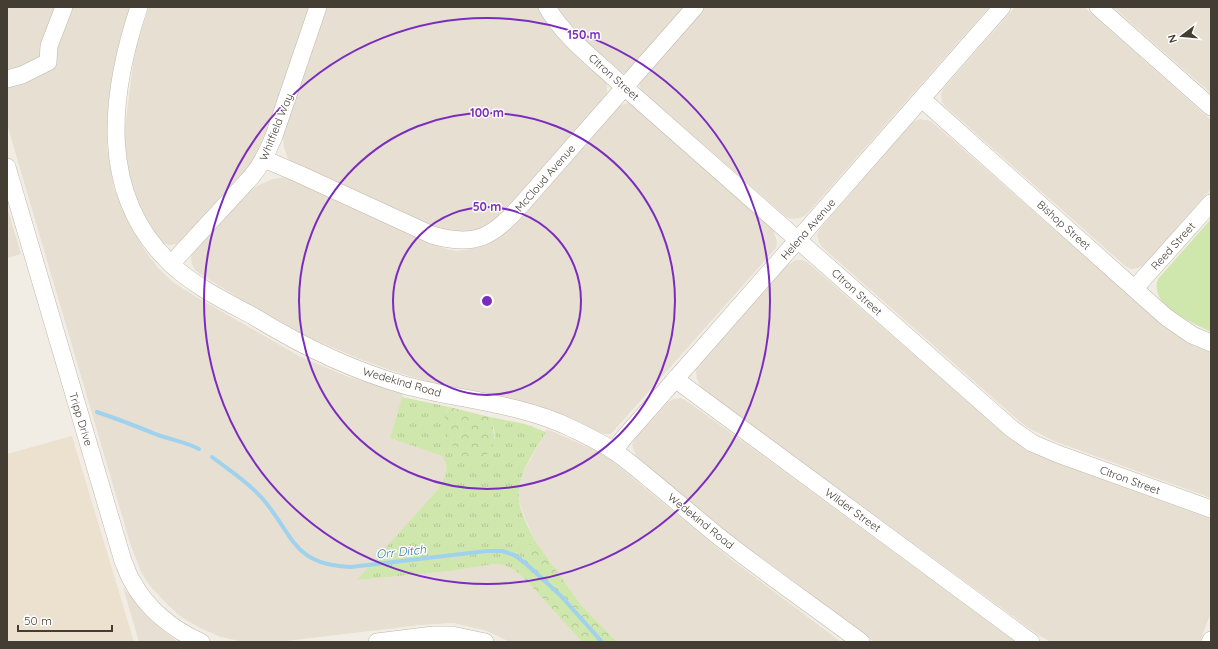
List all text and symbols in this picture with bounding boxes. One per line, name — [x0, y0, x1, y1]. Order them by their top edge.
north arrow — [1162, 16, 1202, 56]
text: 150 m — [567, 27, 601, 42]
text: N — [1165, 33, 1180, 45]
street label: Citron Street — [586, 51, 642, 104]
street label: Whitfield Way — [256, 91, 296, 163]
text: 100 m — [470, 105, 504, 120]
street label: McCloud Avenue — [512, 141, 578, 215]
street label: Helena Avenue — [778, 196, 838, 262]
street label: Bishop Street — [1034, 197, 1094, 253]
text: 50 m — [473, 199, 501, 214]
street label: Reed Street — [1148, 219, 1198, 273]
street label: Citron Street — [829, 266, 885, 319]
centre of rings — [480, 294, 494, 308]
street label: Wedekind Road — [361, 364, 443, 400]
street label: Tripp Drive — [66, 390, 96, 448]
street label: Citron Street — [1098, 463, 1162, 497]
street label: Wilder Street — [822, 485, 884, 535]
street label: Wedekind Road — [665, 490, 737, 552]
water label: Orr Ditch — [375, 541, 427, 562]
scale bar — [18, 607, 112, 633]
text: 50 m — [24, 613, 52, 628]

